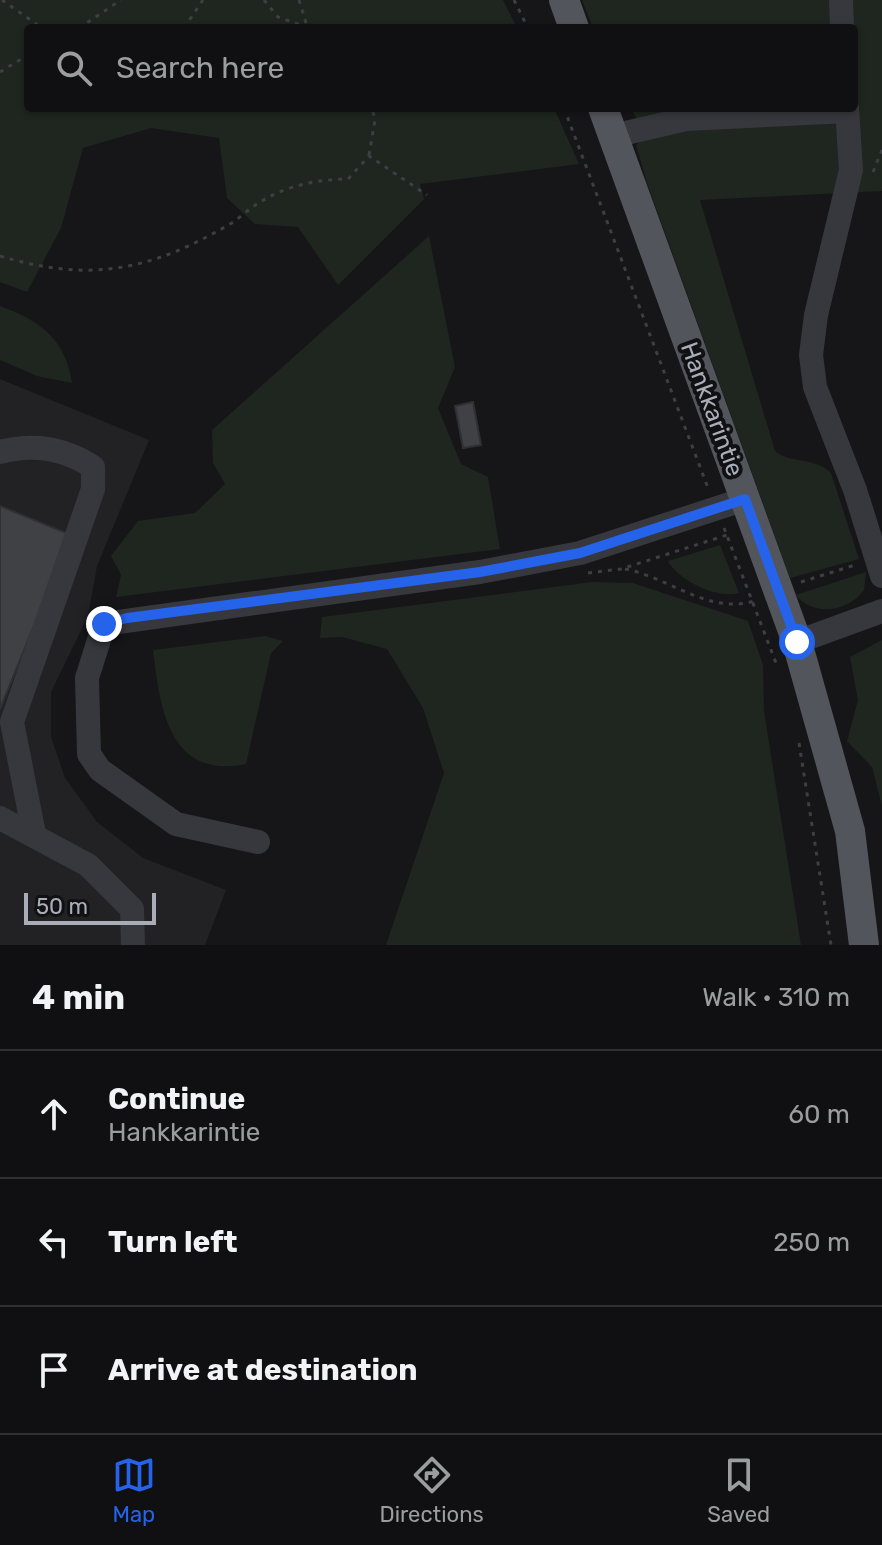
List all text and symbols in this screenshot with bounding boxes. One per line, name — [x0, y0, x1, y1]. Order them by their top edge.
search box — [24, 24, 858, 112]
icon: search — [52, 46, 96, 90]
text: Search here — [116, 50, 284, 86]
street label: Hankkarintie — [675, 338, 749, 480]
route end — [86, 606, 122, 642]
route start — [779, 624, 815, 660]
scale bar — [24, 889, 156, 925]
text: 50 m — [36, 893, 88, 920]
text: 4 min — [32, 977, 125, 1018]
text: Walk · 310 m — [702, 982, 850, 1013]
text: Continue — [108, 1081, 245, 1117]
icon: ahead — [32, 1092, 76, 1136]
text: 60 m — [788, 1099, 850, 1130]
text: Hankkarintie — [108, 1117, 260, 1148]
icon: left — [32, 1220, 76, 1264]
text: Turn left — [108, 1224, 238, 1260]
text: 250 m — [773, 1227, 850, 1258]
icon: arrive — [32, 1348, 76, 1392]
text: Arrive at destination — [108, 1352, 418, 1388]
tab: Map — [112, 1453, 156, 1528]
tab: Directions — [379, 1453, 484, 1528]
tab: Saved — [707, 1453, 770, 1528]

